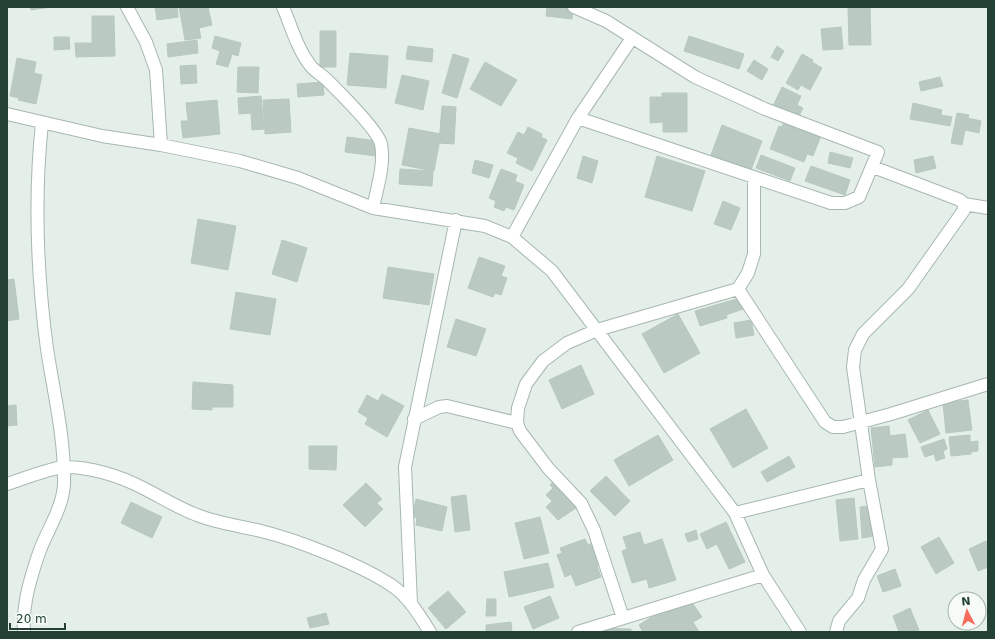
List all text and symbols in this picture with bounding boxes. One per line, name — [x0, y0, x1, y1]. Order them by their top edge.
north arrow — [947, 591, 987, 631]
text: N — [961, 595, 971, 608]
scale bar — [10, 605, 65, 631]
text: 20 m — [16, 612, 47, 626]

